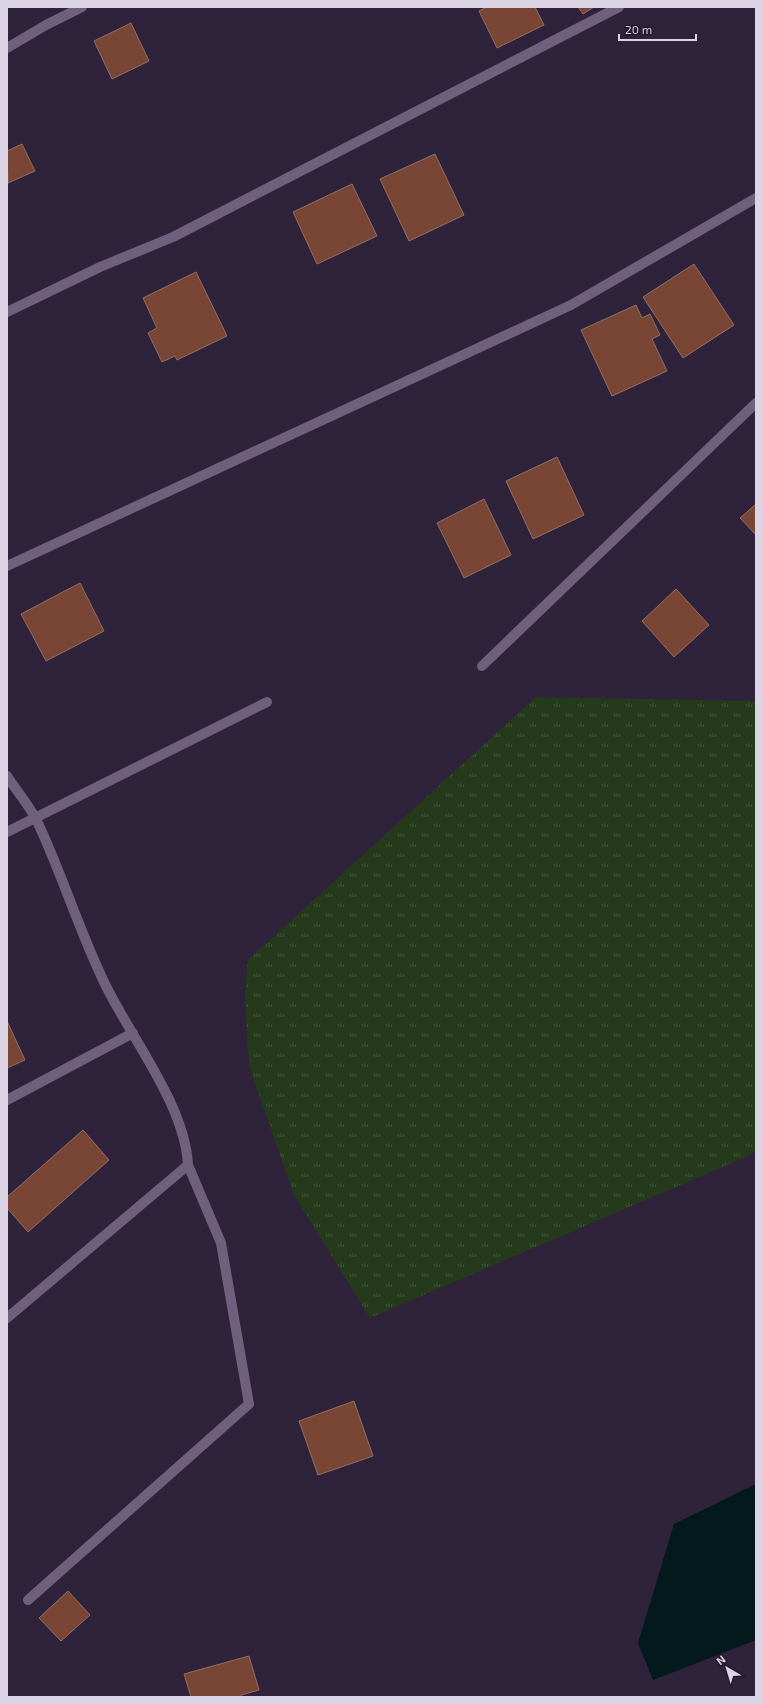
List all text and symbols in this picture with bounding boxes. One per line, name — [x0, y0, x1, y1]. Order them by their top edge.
scale bar — [619, 16, 696, 42]
text: 20 m — [625, 22, 652, 36]
north arrow — [707, 1648, 747, 1688]
text: N — [713, 1652, 728, 1667]

